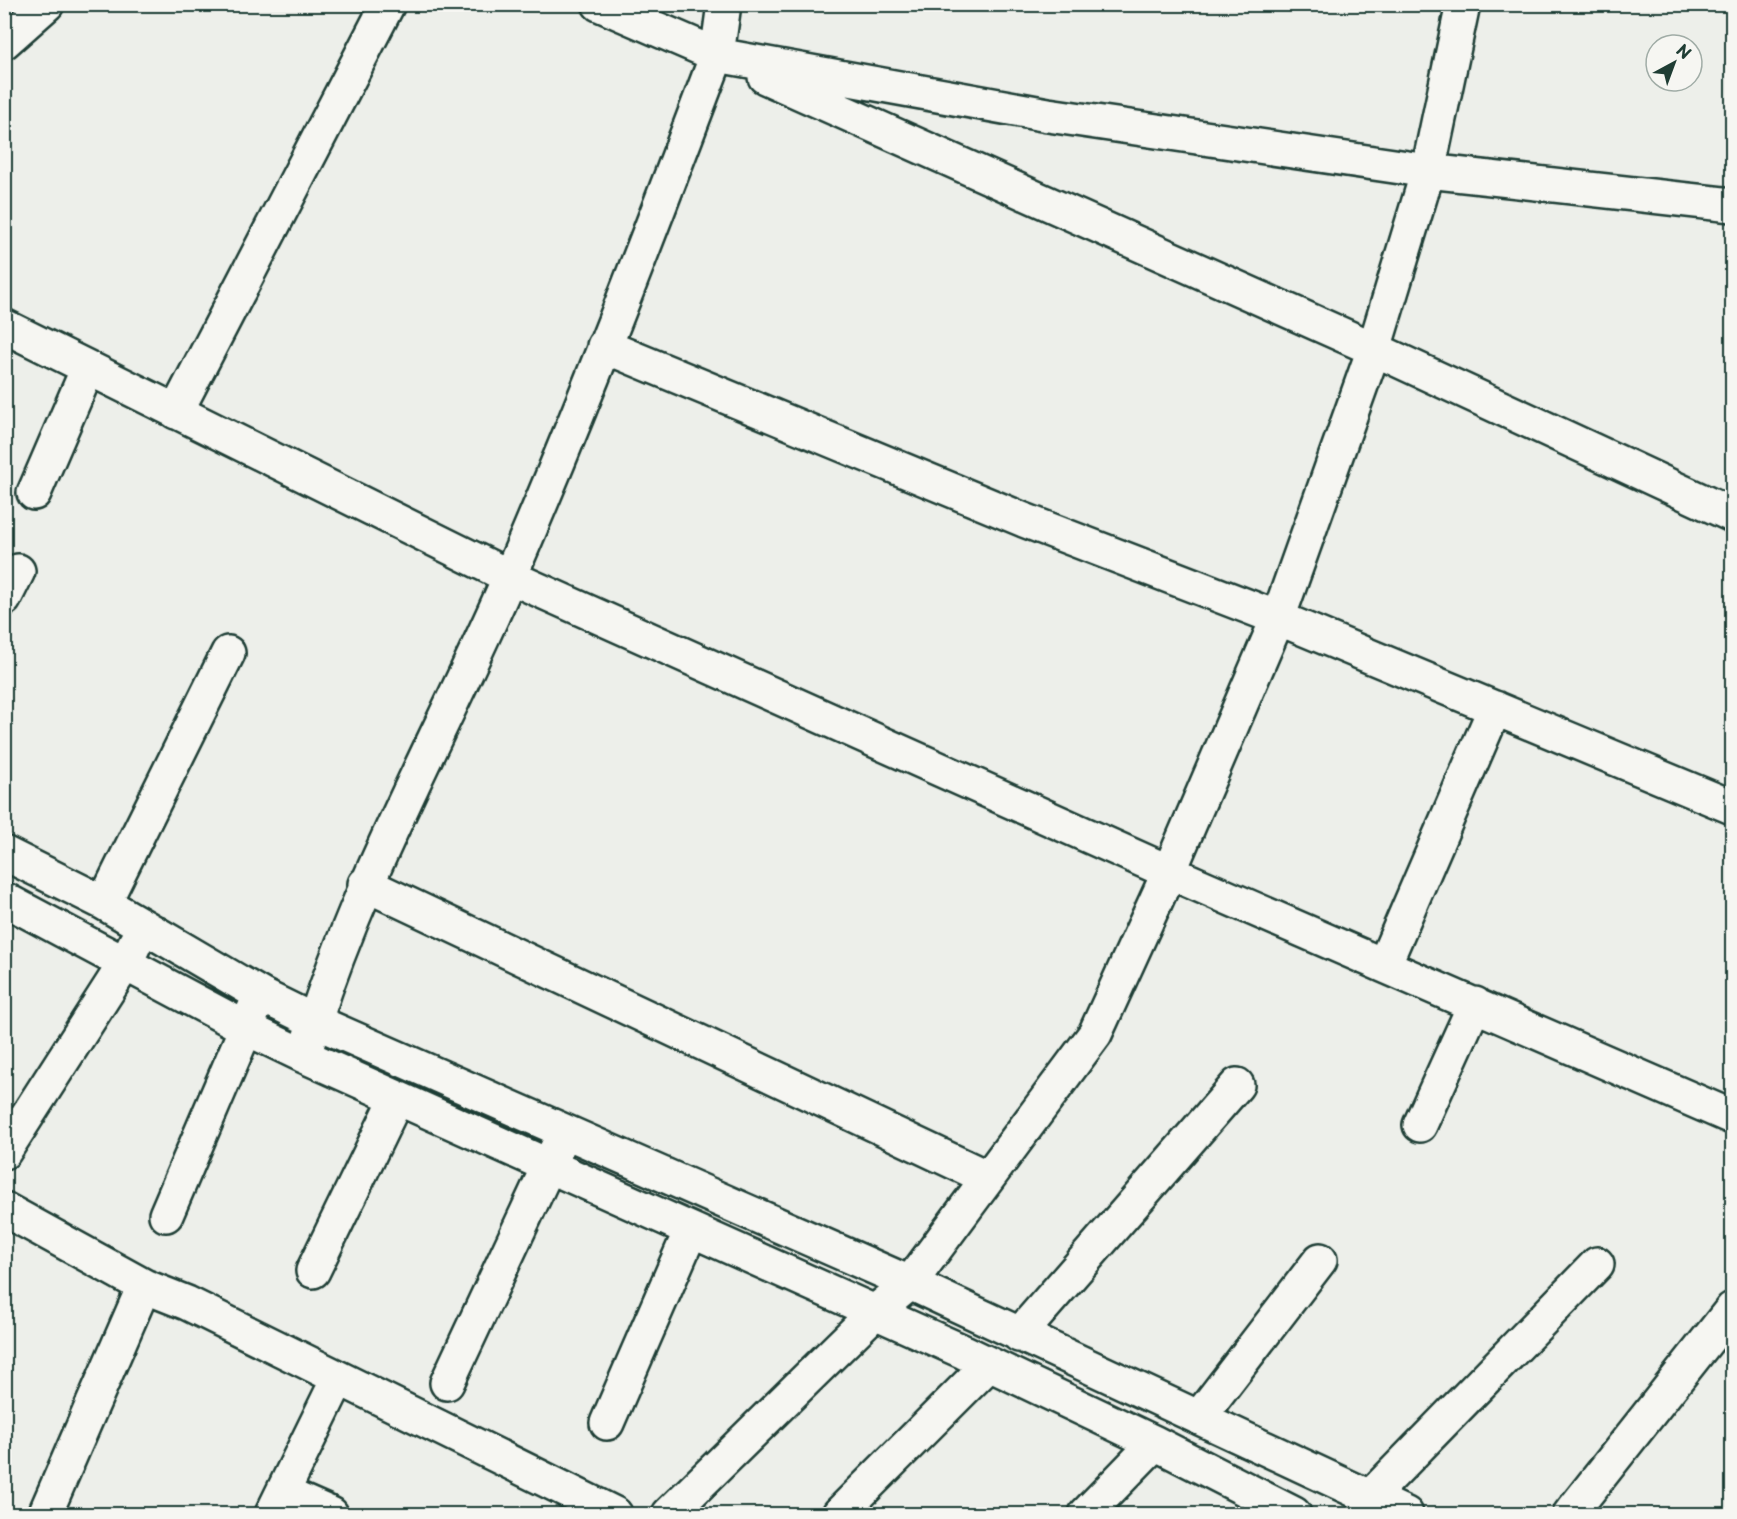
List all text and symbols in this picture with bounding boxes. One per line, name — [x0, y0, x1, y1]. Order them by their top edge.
north arrow — [1644, 33, 1704, 93]
text: N — [1672, 38, 1697, 64]

